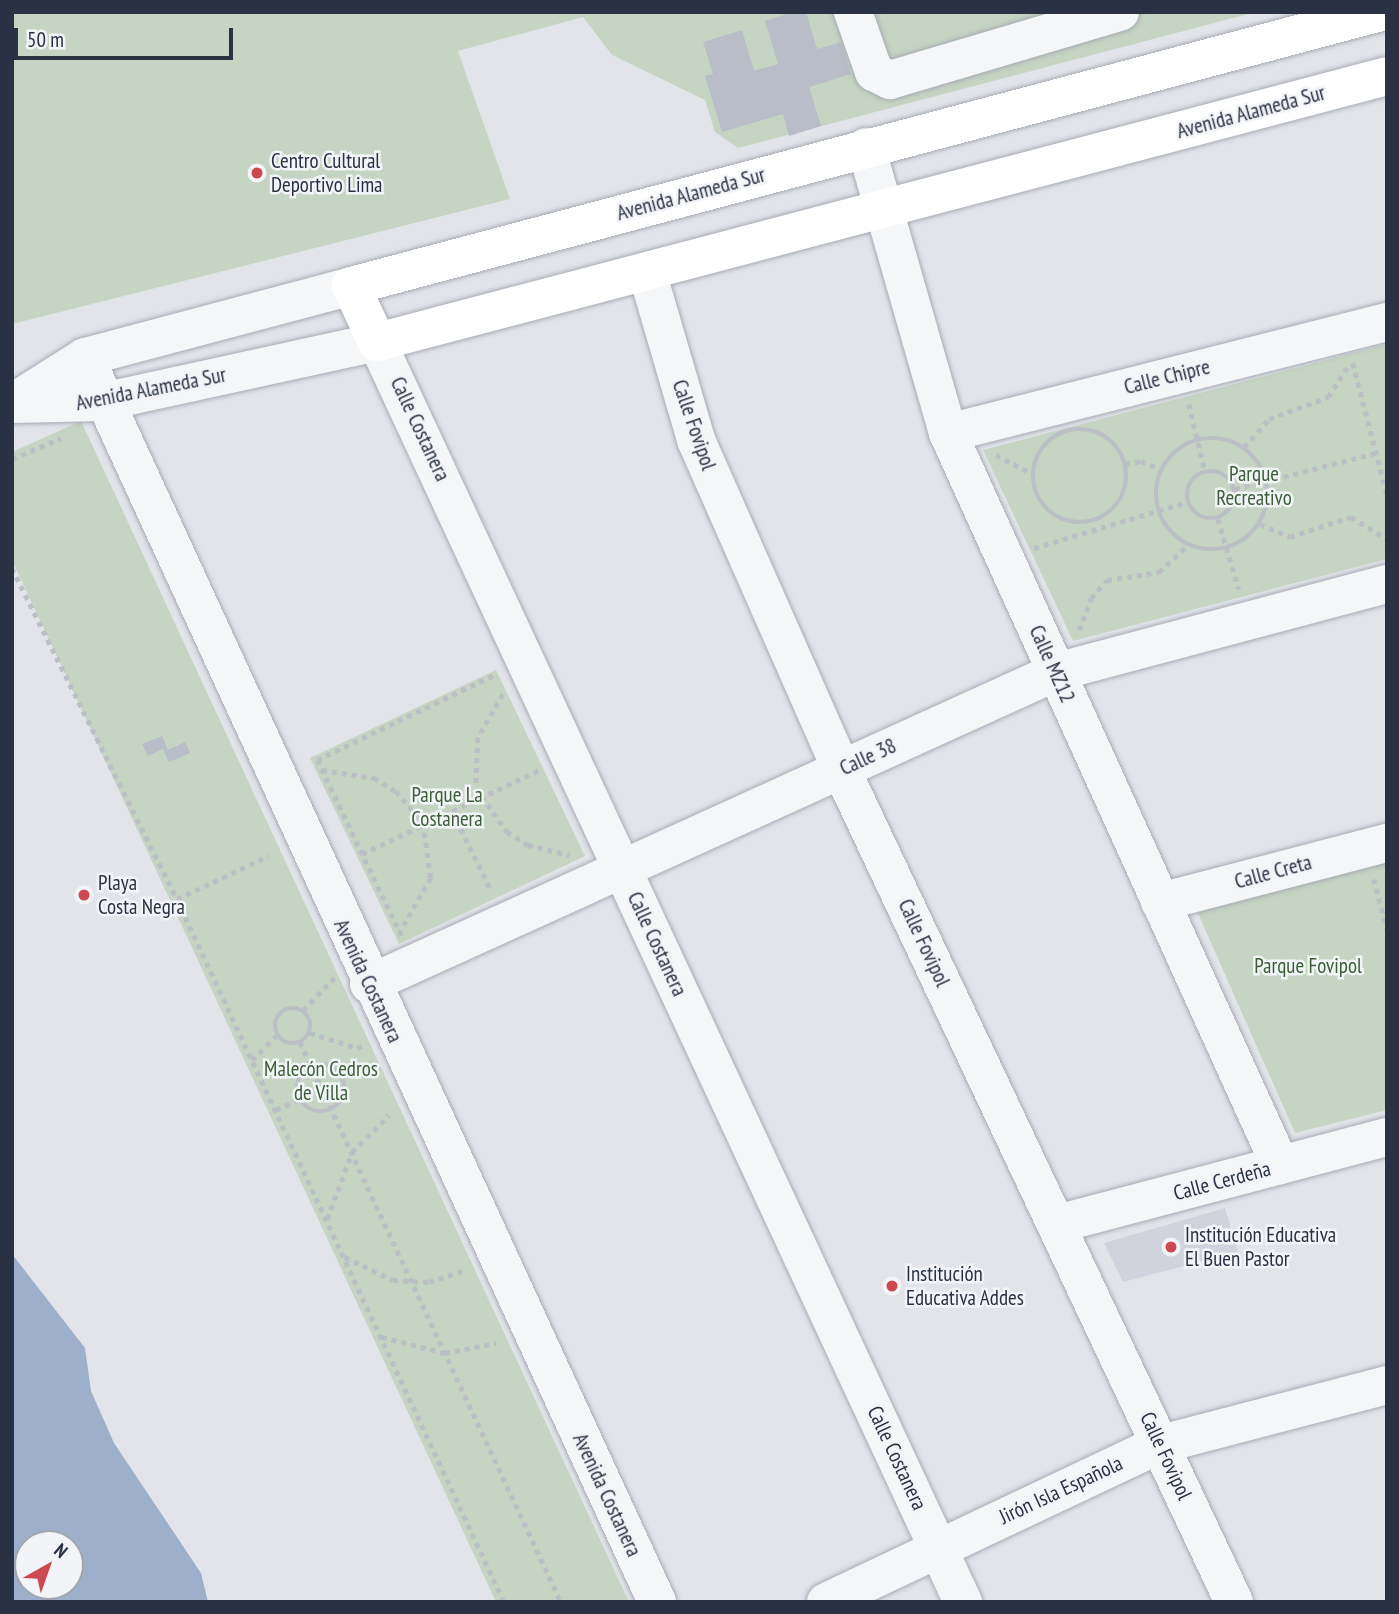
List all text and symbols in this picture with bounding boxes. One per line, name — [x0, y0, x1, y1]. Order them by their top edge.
scale bar — [18, 14, 236, 58]
text: 50 m — [27, 26, 64, 53]
street label: Avenida Alameda Sur — [1174, 80, 1328, 144]
place label: Centro Cultural Deportivo Lima — [271, 148, 383, 198]
street label: Avenida Alameda Sur — [614, 162, 768, 226]
marker: Centro Cultural Deportivo Lima — [249, 165, 265, 181]
street label: Calle Chipre — [1121, 354, 1213, 400]
street label: Avenida Alameda Sur — [73, 362, 229, 416]
street label: Calle Costanera — [385, 373, 455, 485]
street label: Calle Fovipol — [667, 376, 721, 474]
park label: Parque Recreativo — [1216, 461, 1292, 511]
street label: Calle MZ12 — [1024, 621, 1080, 707]
street label: Calle 38 — [836, 733, 900, 781]
park label: Parque La Costanera — [411, 782, 483, 832]
street label: Calle Creta — [1232, 850, 1314, 894]
place label: Playa Costa Negra — [98, 870, 185, 920]
marker: Playa Costa Negra — [76, 887, 92, 903]
street label: Calle Costanera — [622, 888, 692, 1000]
street label: Calle Fovipol — [893, 895, 955, 991]
street label: Avenida Costanera — [328, 915, 408, 1047]
park label: Parque Fovipol — [1254, 953, 1362, 979]
park label: Malecón Cedros de Villa — [264, 1056, 378, 1106]
street label: Calle Cerdeña — [1171, 1156, 1273, 1206]
place label: Institución Educativa El Buen Pastor — [1185, 1222, 1336, 1272]
marker: Institución Educativa El Buen Pastor — [1163, 1239, 1179, 1255]
place label: Institución Educativa Addes — [906, 1261, 1024, 1311]
marker: Institución Educativa Addes — [884, 1278, 900, 1294]
street label: Calle Costanera — [862, 1402, 932, 1514]
street label: Calle Fovipol — [1135, 1408, 1197, 1504]
street label: Avenida Costanera — [567, 1429, 647, 1561]
street label: Jirón Isla Española — [995, 1450, 1127, 1530]
north arrow — [14, 1530, 84, 1600]
text: N — [50, 1538, 73, 1563]

